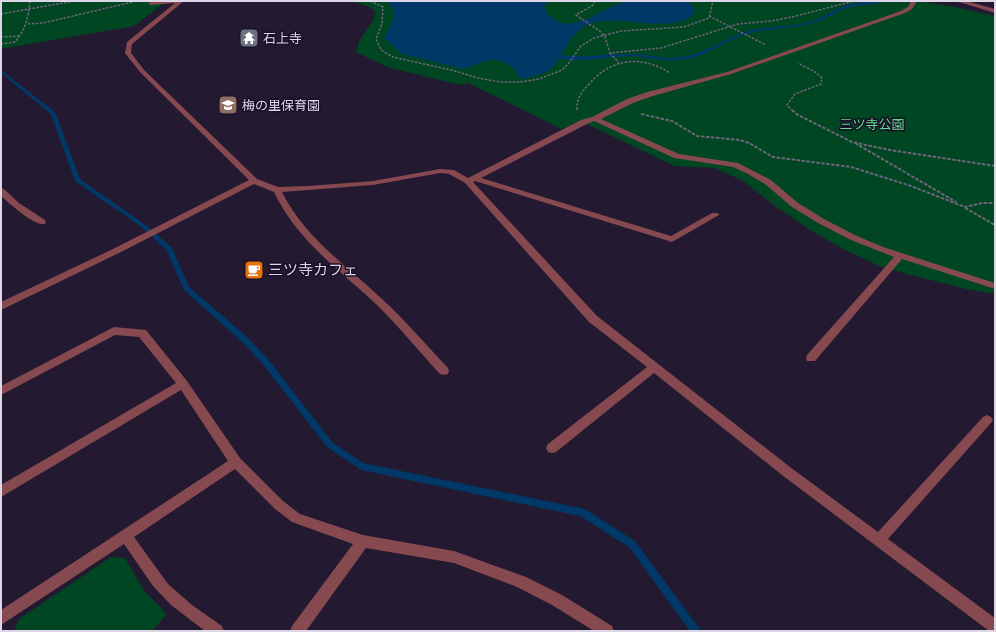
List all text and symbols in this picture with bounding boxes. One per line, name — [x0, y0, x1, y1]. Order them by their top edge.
temple icon: 石上寺 — [238, 27, 260, 49]
place label: 石上寺 — [263, 30, 302, 46]
school or university icon: 梅の里保育園 — [217, 94, 239, 116]
place label: 梅の里保育園 — [242, 97, 320, 113]
park label: 三ツ寺公園 — [839, 116, 905, 132]
cafe icon: 三ツ寺カフェ — [243, 259, 265, 281]
place label: 三ツ寺カフェ — [268, 261, 358, 279]

